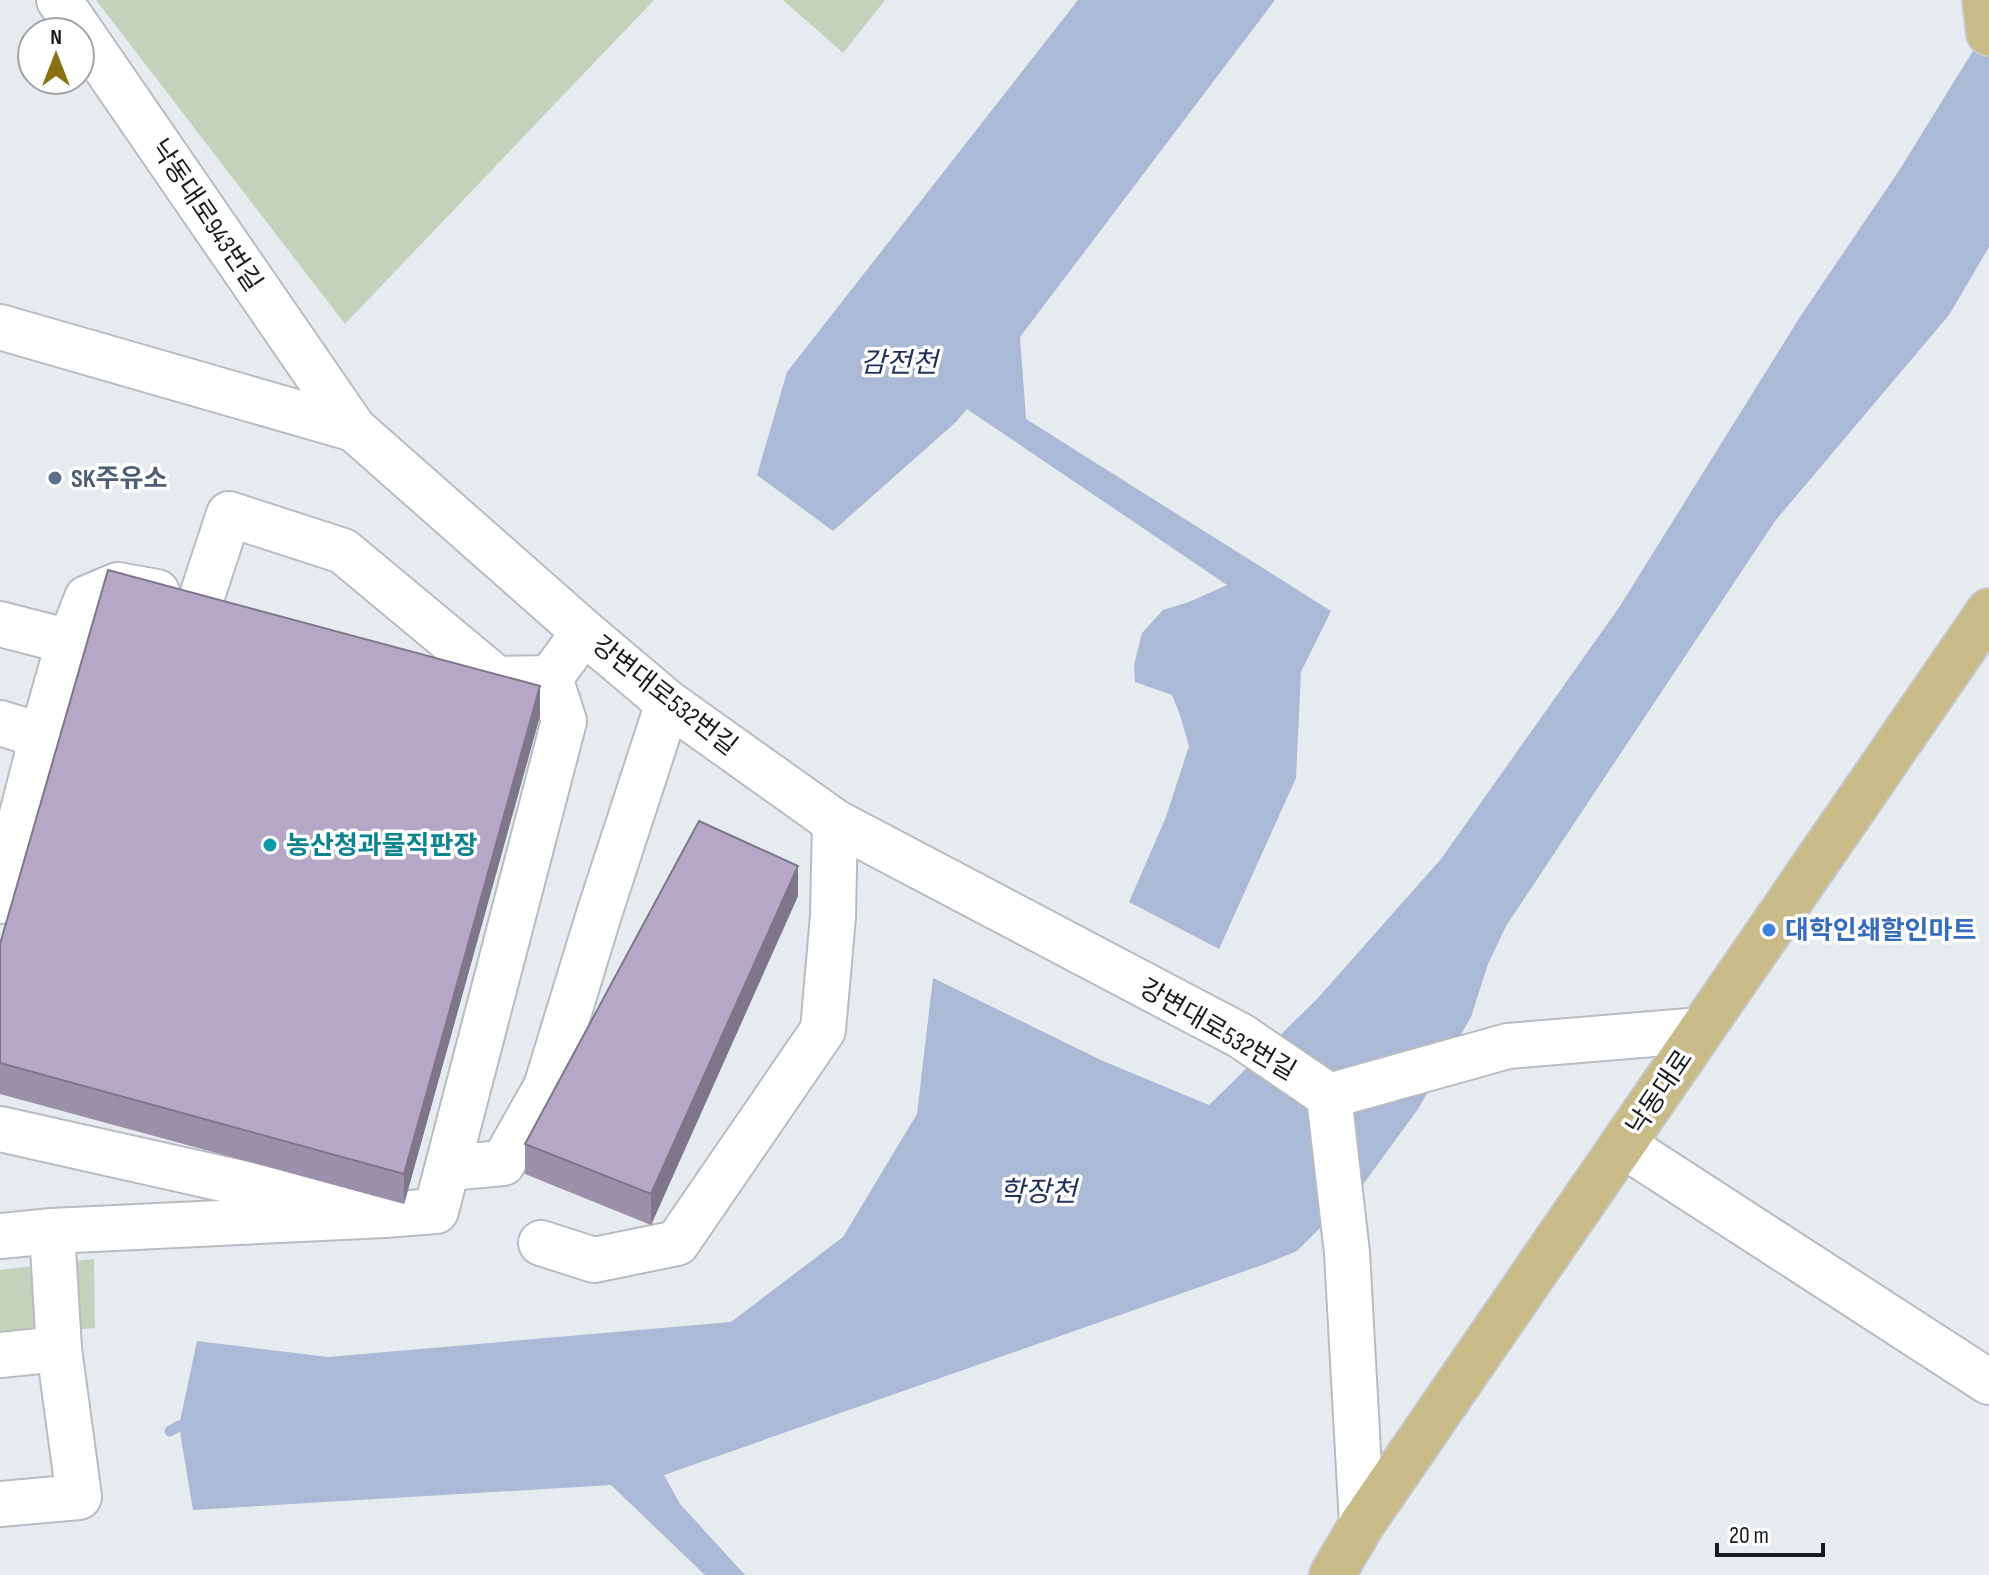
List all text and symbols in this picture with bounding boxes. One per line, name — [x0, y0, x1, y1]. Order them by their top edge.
north arrow — [16, 16, 96, 96]
text: N — [50, 24, 62, 51]
street label: 낙동대로943번길 — [143, 134, 268, 298]
water label: 감전천 — [860, 347, 941, 380]
place label: SK주유소 — [71, 464, 167, 495]
marker: SK주유소 — [46, 469, 64, 487]
street label: 강변대로532번길 — [585, 630, 743, 762]
place label: 농산청과물직판장 — [286, 831, 477, 862]
marker: 농산청과물직판장 — [261, 836, 279, 854]
place label: 대학인쇄할인마트 — [1785, 916, 1976, 947]
marker: 대학인쇄할인마트 — [1760, 921, 1778, 939]
street label: 강변대로532번길 — [1133, 973, 1301, 1088]
street label: 낙동대로 — [1621, 1045, 1700, 1141]
water label: 학장천 — [999, 1176, 1080, 1209]
scale bar — [1717, 1507, 1823, 1557]
text: 20 m — [1729, 1521, 1769, 1550]

